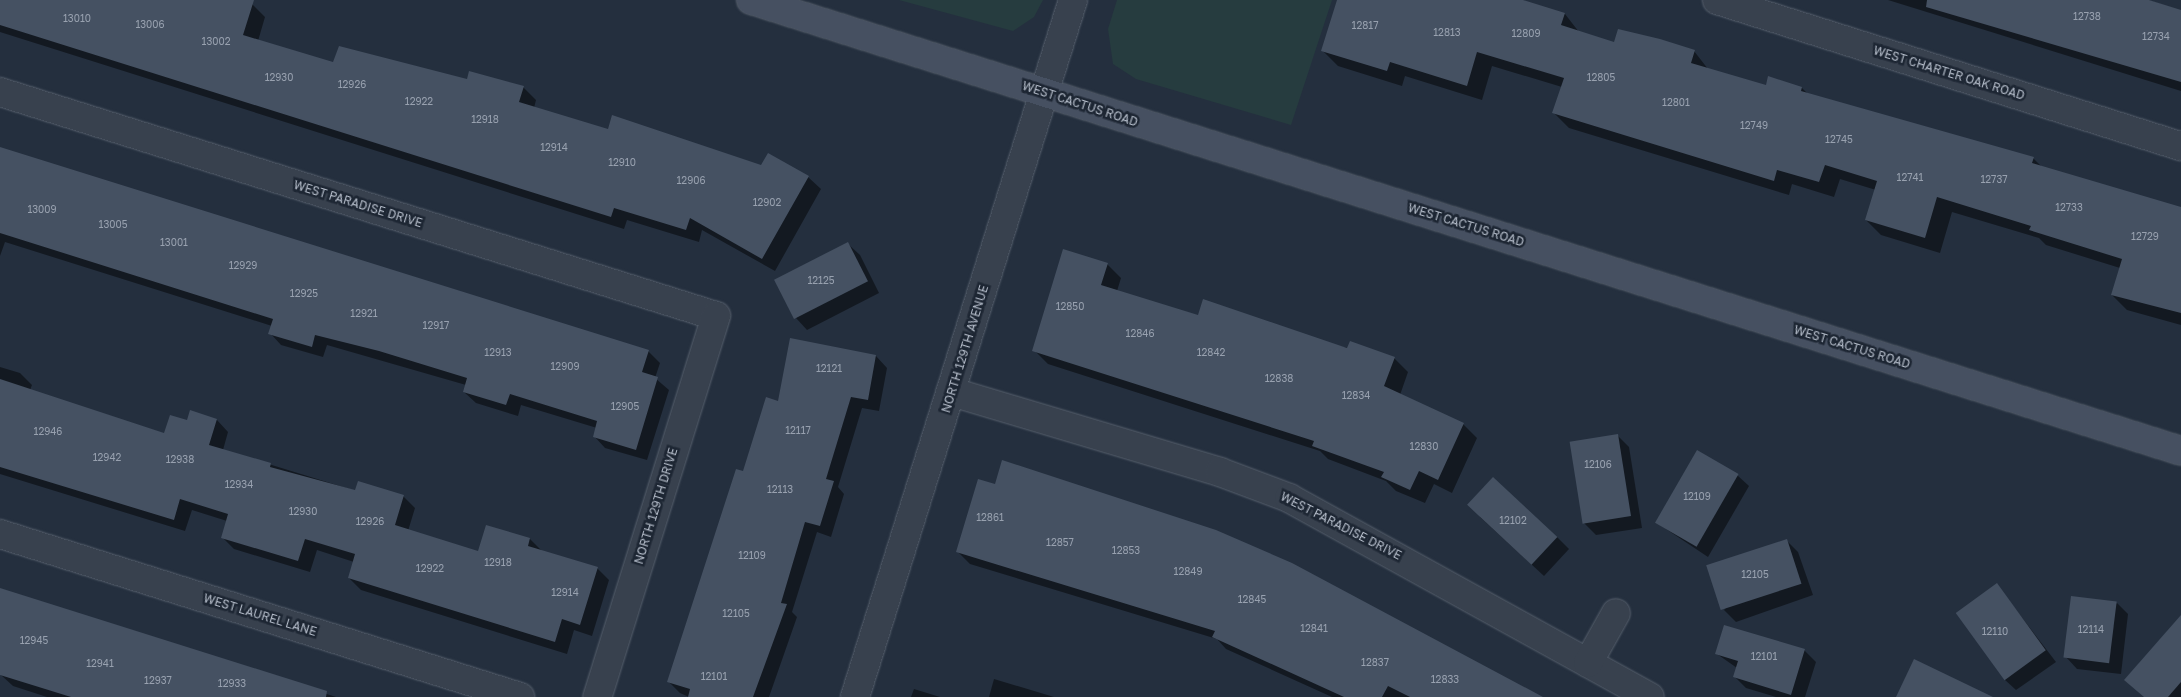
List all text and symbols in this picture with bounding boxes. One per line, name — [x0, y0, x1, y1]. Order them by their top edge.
house number: 12738 — [2073, 11, 2101, 23]
house number: 13010 — [63, 13, 91, 25]
house number: 13006 — [135, 19, 165, 31]
house number: 12817 — [1352, 20, 1378, 32]
house number: 12813 — [1433, 27, 1461, 39]
house number: 12809 — [1512, 28, 1540, 40]
house number: 12734 — [2142, 31, 2170, 43]
house number: 13002 — [202, 36, 230, 48]
street label: WEST CHARTER OAK ROAD — [1872, 43, 2026, 103]
house number: 12930 — [265, 72, 293, 84]
house number: 12805 — [1587, 72, 1615, 84]
house number: 12926 — [338, 79, 366, 91]
street label: WEST CACTUS ROAD — [1020, 79, 1140, 129]
house number: 12922 — [405, 96, 433, 108]
house number: 12801 — [1662, 97, 1690, 109]
house number: 12918 — [471, 114, 499, 126]
house number: 12749 — [1740, 120, 1768, 132]
house number: 12745 — [1825, 134, 1853, 146]
house number: 12914 — [540, 142, 568, 154]
house number: 12910 — [608, 157, 636, 169]
house number: 12741 — [1897, 172, 1923, 184]
house number: 12737 — [1980, 174, 2008, 186]
house number: 12906 — [677, 175, 705, 187]
street label: WEST PARADISE DRIVE — [292, 178, 424, 230]
house number: 12902 — [753, 197, 781, 209]
street label: WEST CACTUS ROAD — [1406, 200, 1526, 250]
house number: 12733 — [2055, 202, 2083, 214]
house number: 13009 — [27, 204, 57, 216]
house number: 13005 — [99, 219, 127, 231]
house number: 12729 — [2131, 231, 2159, 243]
house number: 13001 — [160, 237, 188, 249]
house number: 12929 — [229, 260, 257, 272]
house number: 12125 — [807, 275, 835, 287]
street label: NORTH 129TH AVENUE — [939, 283, 991, 415]
house number: 12925 — [290, 288, 318, 300]
house number: 12850 — [1056, 301, 1084, 313]
house number: 12921 — [350, 308, 378, 320]
house number: 12917 — [423, 320, 449, 332]
street label: WEST CACTUS ROAD — [1792, 322, 1912, 372]
house number: 12846 — [1126, 328, 1154, 340]
house number: 12913 — [484, 347, 512, 359]
house number: 12842 — [1197, 347, 1225, 359]
house number: 12909 — [551, 361, 579, 373]
house number: 12121 — [816, 363, 842, 375]
house number: 12838 — [1265, 373, 1293, 385]
house number: 12834 — [1342, 390, 1370, 402]
house number: 12905 — [611, 401, 639, 413]
house number: 12117 — [785, 425, 811, 437]
house number: 12946 — [34, 426, 62, 438]
house number: 12830 — [1410, 441, 1438, 453]
street label: NORTH 129TH DRIVE — [631, 446, 681, 566]
house number: 12942 — [93, 452, 121, 464]
house number: 12938 — [166, 454, 194, 466]
house number: 12106 — [1584, 459, 1612, 471]
house number: 12934 — [225, 479, 253, 491]
house number: 12113 — [767, 484, 793, 496]
street label: WEST PARADISE DRIVE — [1278, 489, 1404, 563]
house number: 12109 — [1683, 491, 1711, 503]
house number: 12930 — [289, 506, 317, 518]
house number: 12861 — [976, 512, 1004, 524]
house number: 12102 — [1499, 515, 1527, 527]
house number: 12926 — [356, 516, 384, 528]
house number: 12857 — [1046, 537, 1074, 549]
house number: 12853 — [1112, 545, 1140, 557]
house number: 12109 — [738, 550, 766, 562]
house number: 12918 — [484, 557, 512, 569]
house number: 12922 — [416, 563, 444, 575]
house number: 12849 — [1174, 566, 1202, 578]
house number: 12105 — [1741, 569, 1769, 581]
house number: 12914 — [551, 587, 579, 599]
street label: WEST LAUREL LANE — [202, 591, 318, 639]
house number: 12845 — [1238, 594, 1266, 606]
house number: 12105 — [722, 608, 750, 620]
house number: 12841 — [1300, 623, 1328, 635]
house number: 12114 — [2078, 624, 2104, 636]
house number: 12110 — [1982, 626, 2008, 638]
house number: 12945 — [20, 635, 48, 647]
house number: 12101 — [1751, 651, 1777, 663]
house number: 12837 — [1361, 657, 1389, 669]
house number: 12941 — [86, 658, 114, 670]
house number: 12101 — [701, 671, 727, 683]
house number: 12833 — [1431, 674, 1459, 686]
house number: 12937 — [144, 675, 172, 687]
house number: 12933 — [218, 678, 246, 690]

